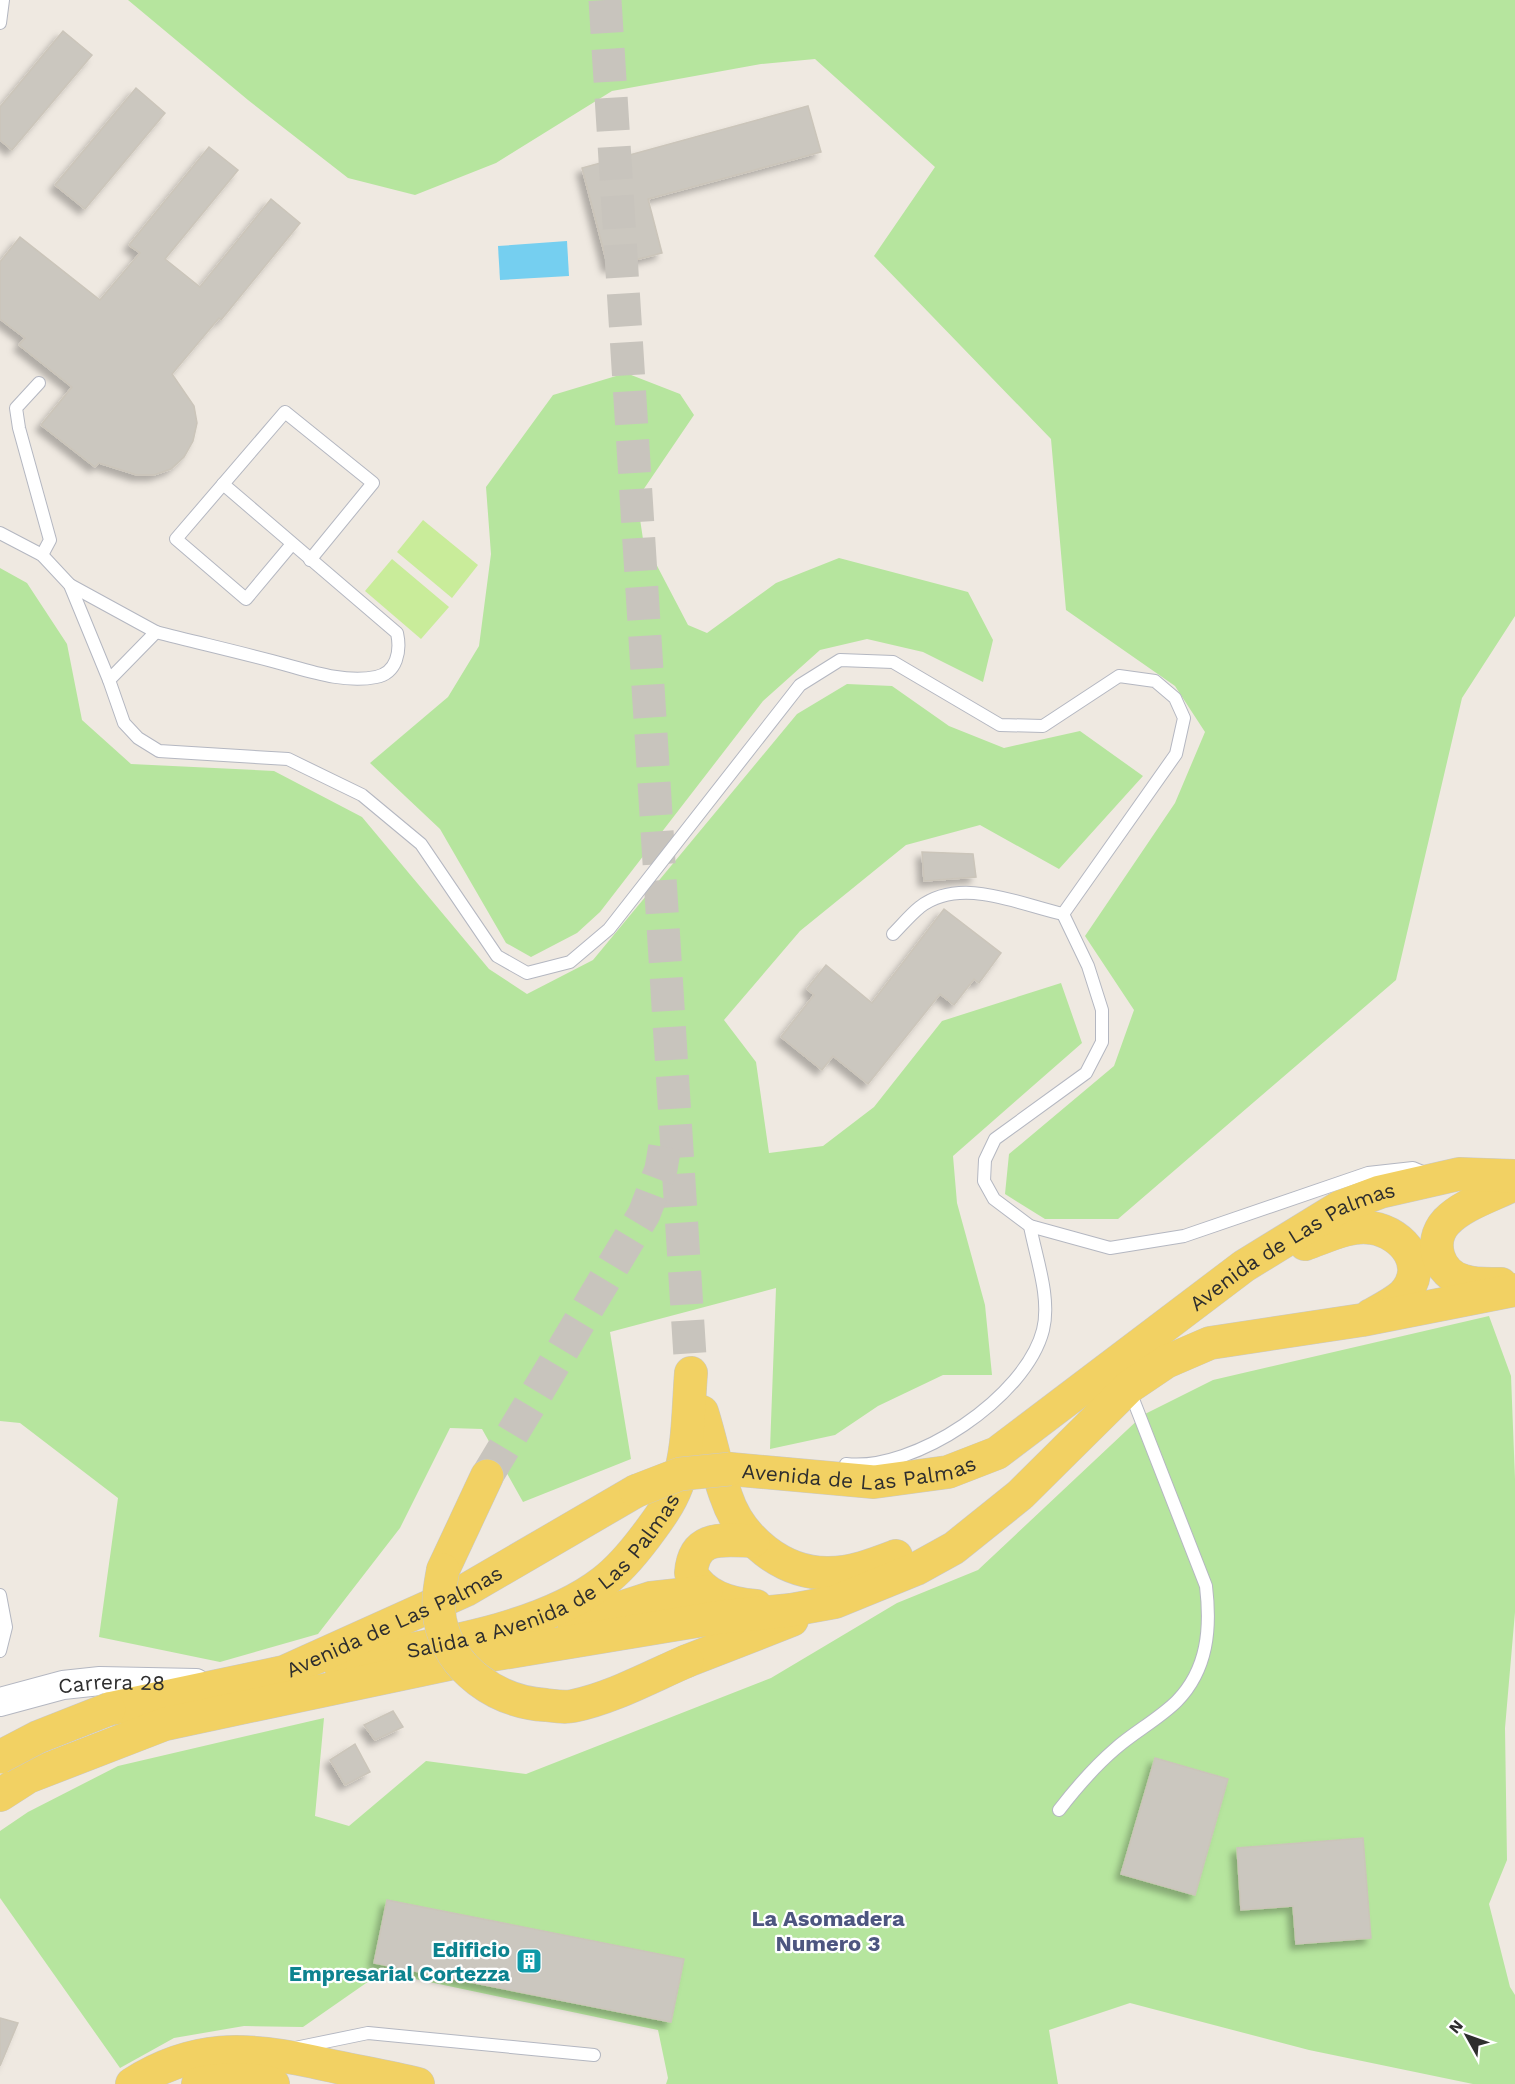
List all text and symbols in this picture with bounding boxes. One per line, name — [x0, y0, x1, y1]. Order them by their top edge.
street label: Avenida de Las Palmas — [1184, 1176, 1397, 1316]
street label: Avenida de Las Palmas — [741, 1450, 979, 1495]
street label: Salida a Avenida de Las Palmas — [390, 1474, 682, 1662]
street label: Avenida de Las Palmas — [281, 1558, 505, 1680]
street label: Carrera 28 — [57, 1668, 165, 1698]
district label: La Asomadera Numero 3 — [751, 1906, 905, 1956]
place label: Edificio Empresarial Cortezza — [289, 1937, 511, 1986]
building icon: Edificio Empresarial Cortezza — [514, 1946, 544, 1976]
north arrow — [1437, 2006, 1497, 2066]
text: N — [1445, 2016, 1467, 2037]

